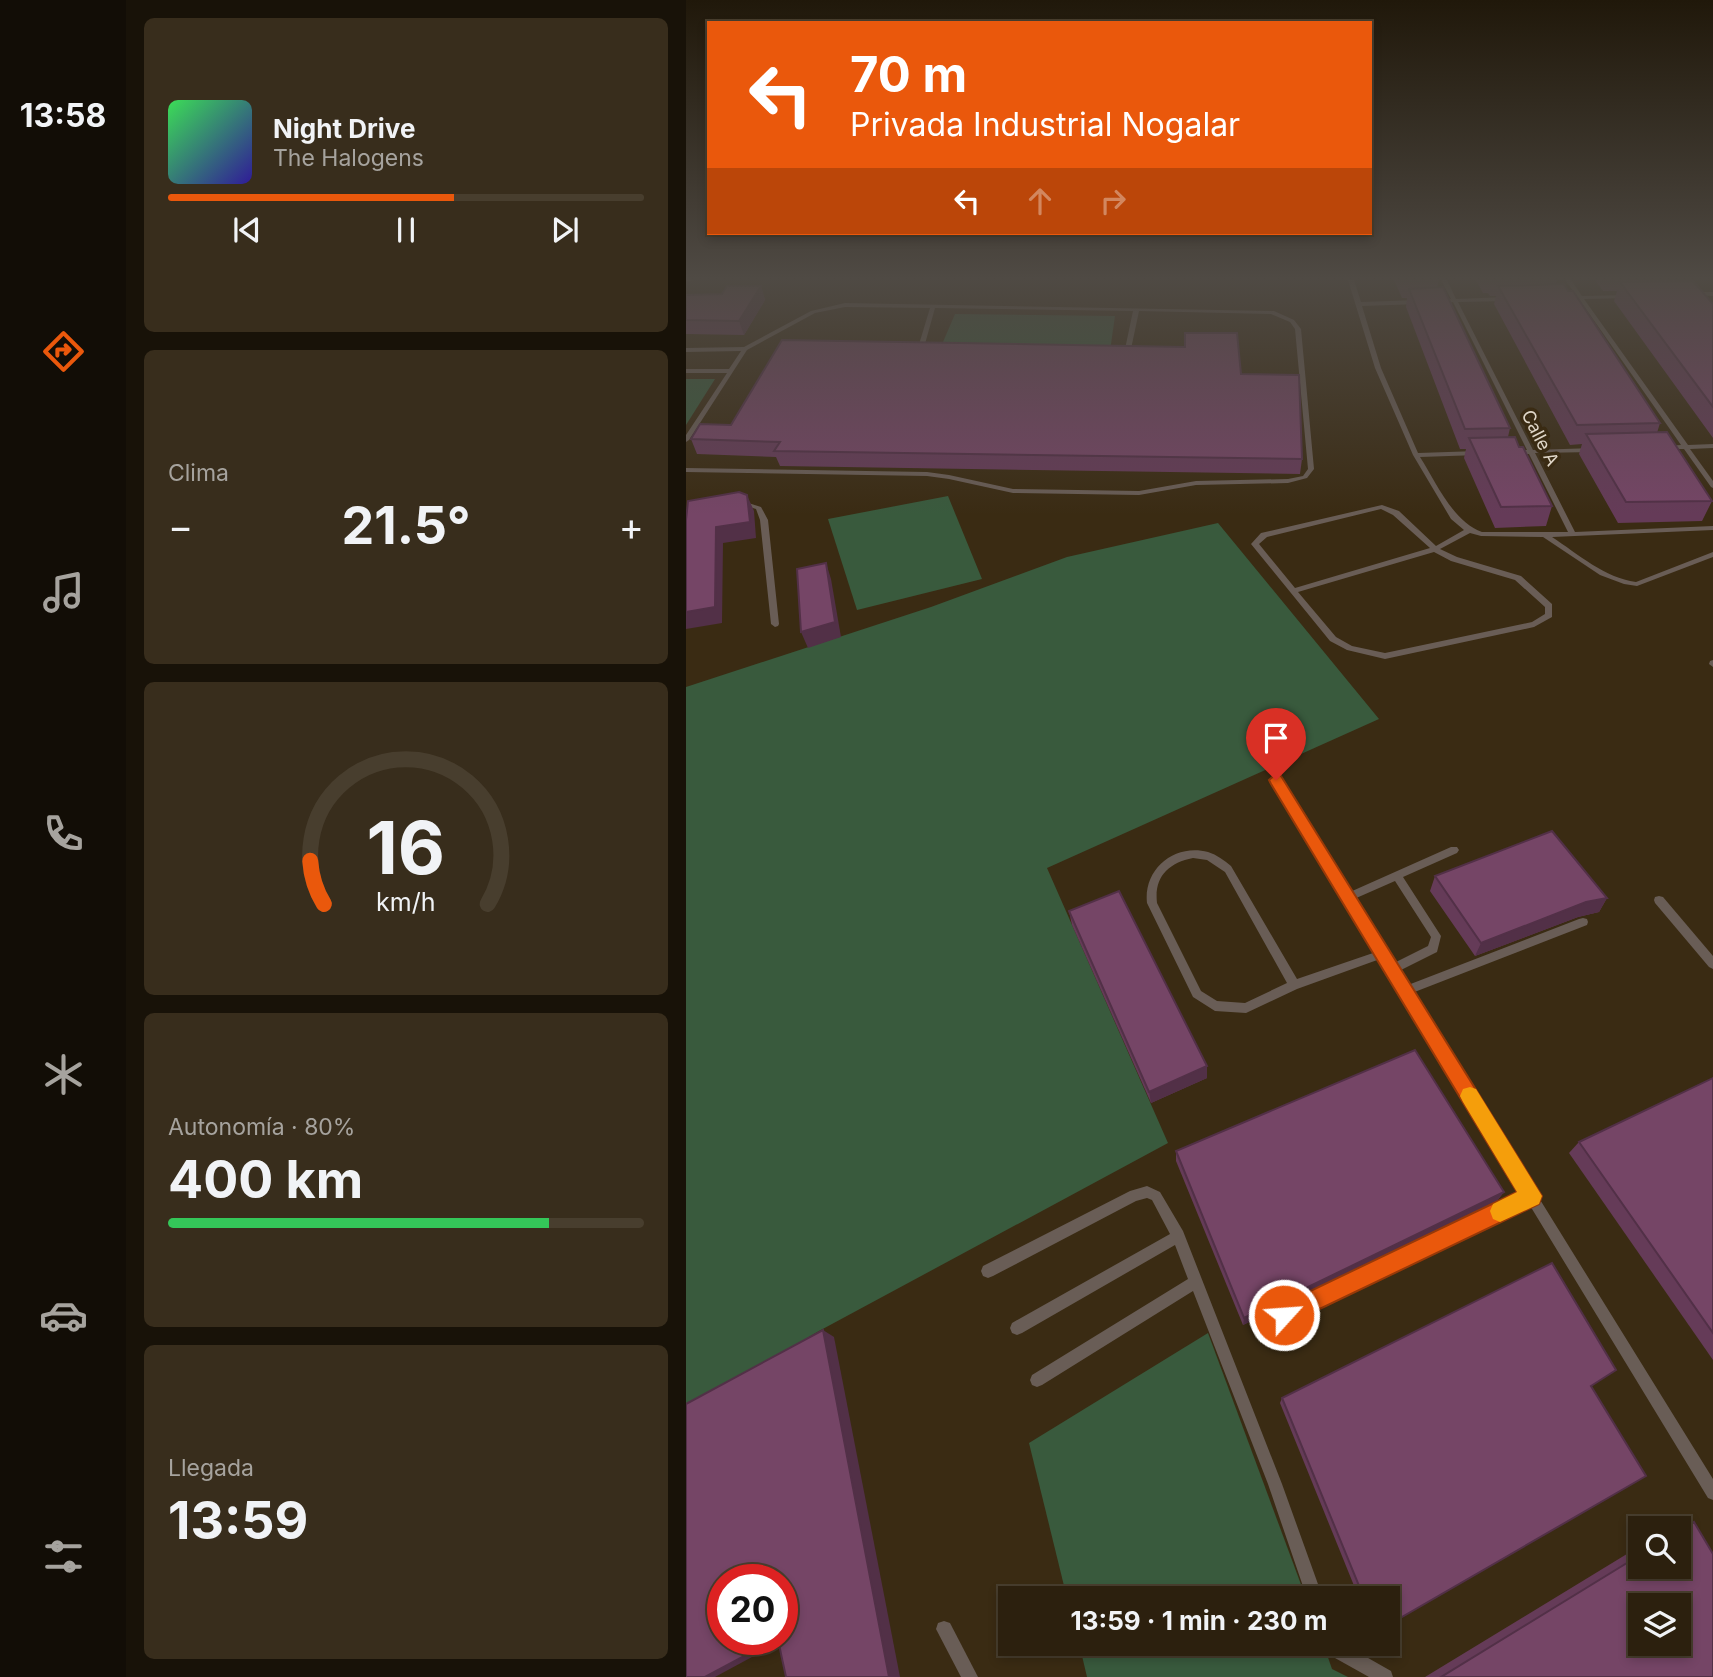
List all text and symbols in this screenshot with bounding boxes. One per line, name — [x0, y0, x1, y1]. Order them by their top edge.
text: 70 m — [850, 45, 967, 104]
icon: left — [735, 49, 826, 140]
text: 13:58 — [20, 96, 106, 135]
text: Privada Industrial Nogalar — [850, 105, 1240, 144]
text: Night Drive — [273, 113, 415, 144]
text: The Halogens — [273, 144, 424, 172]
icon: left — [948, 182, 986, 220]
icon: ahead — [1021, 182, 1059, 220]
icon: right — [1094, 182, 1132, 220]
icon: previous — [228, 211, 266, 249]
icon: pause — [387, 211, 425, 249]
icon: next — [546, 211, 584, 249]
icon: directions — [39, 327, 88, 376]
street label: Calle A — [1517, 406, 1563, 469]
text: Clima — [168, 459, 229, 487]
text: 21.5° — [341, 494, 471, 557]
text: − — [168, 503, 193, 549]
text: + — [619, 503, 644, 549]
icon: music — [39, 568, 88, 617]
pin — [1246, 708, 1306, 780]
icon: arrive — [1257, 719, 1295, 757]
text: 16 — [367, 804, 445, 893]
icon: phone — [39, 809, 88, 858]
text: km/h — [376, 887, 436, 917]
icon: climate — [39, 1050, 88, 1099]
text: Autonomía · 80% — [168, 1113, 355, 1141]
text: 400 km — [168, 1148, 363, 1211]
position arrow — [1247, 1278, 1321, 1352]
icon: car — [39, 1291, 88, 1340]
text: Llegada — [168, 1454, 254, 1482]
text: 13:59 — [168, 1489, 308, 1552]
map controls — [1628, 1516, 1691, 1656]
button: search — [1628, 1516, 1691, 1579]
icon: filters — [39, 1532, 88, 1581]
speed limit sign: 20 — [707, 1564, 798, 1655]
button: layers — [1628, 1593, 1691, 1656]
text: 13:59 · 1 min · 230 m — [1070, 1605, 1328, 1636]

